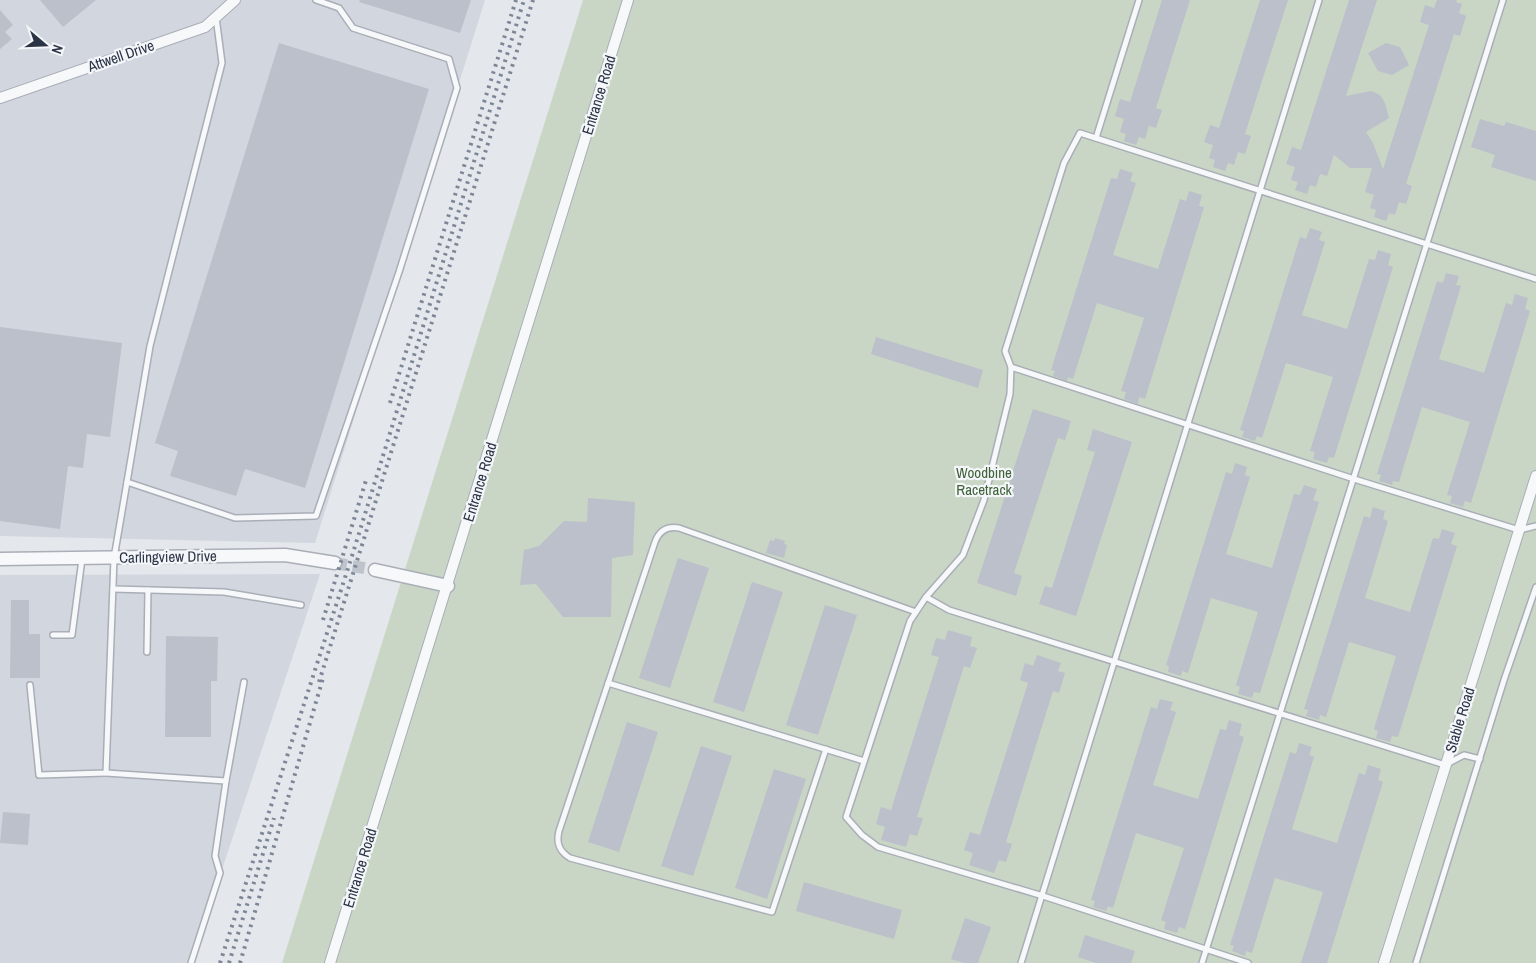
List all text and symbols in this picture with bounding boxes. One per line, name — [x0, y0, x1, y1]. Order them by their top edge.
north arrow — [20, 20, 70, 70]
street label: Attwell Drive — [84, 34, 157, 77]
text: N — [47, 42, 67, 56]
street label: Entrance Road — [576, 53, 621, 137]
street label: Entrance Road — [457, 440, 502, 524]
park label: Woodbine Racetrack — [956, 462, 1013, 500]
street label: Carlingview Drive — [119, 545, 217, 568]
street label: Stable Road — [1440, 684, 1479, 755]
street label: Entrance Road — [337, 826, 382, 910]

